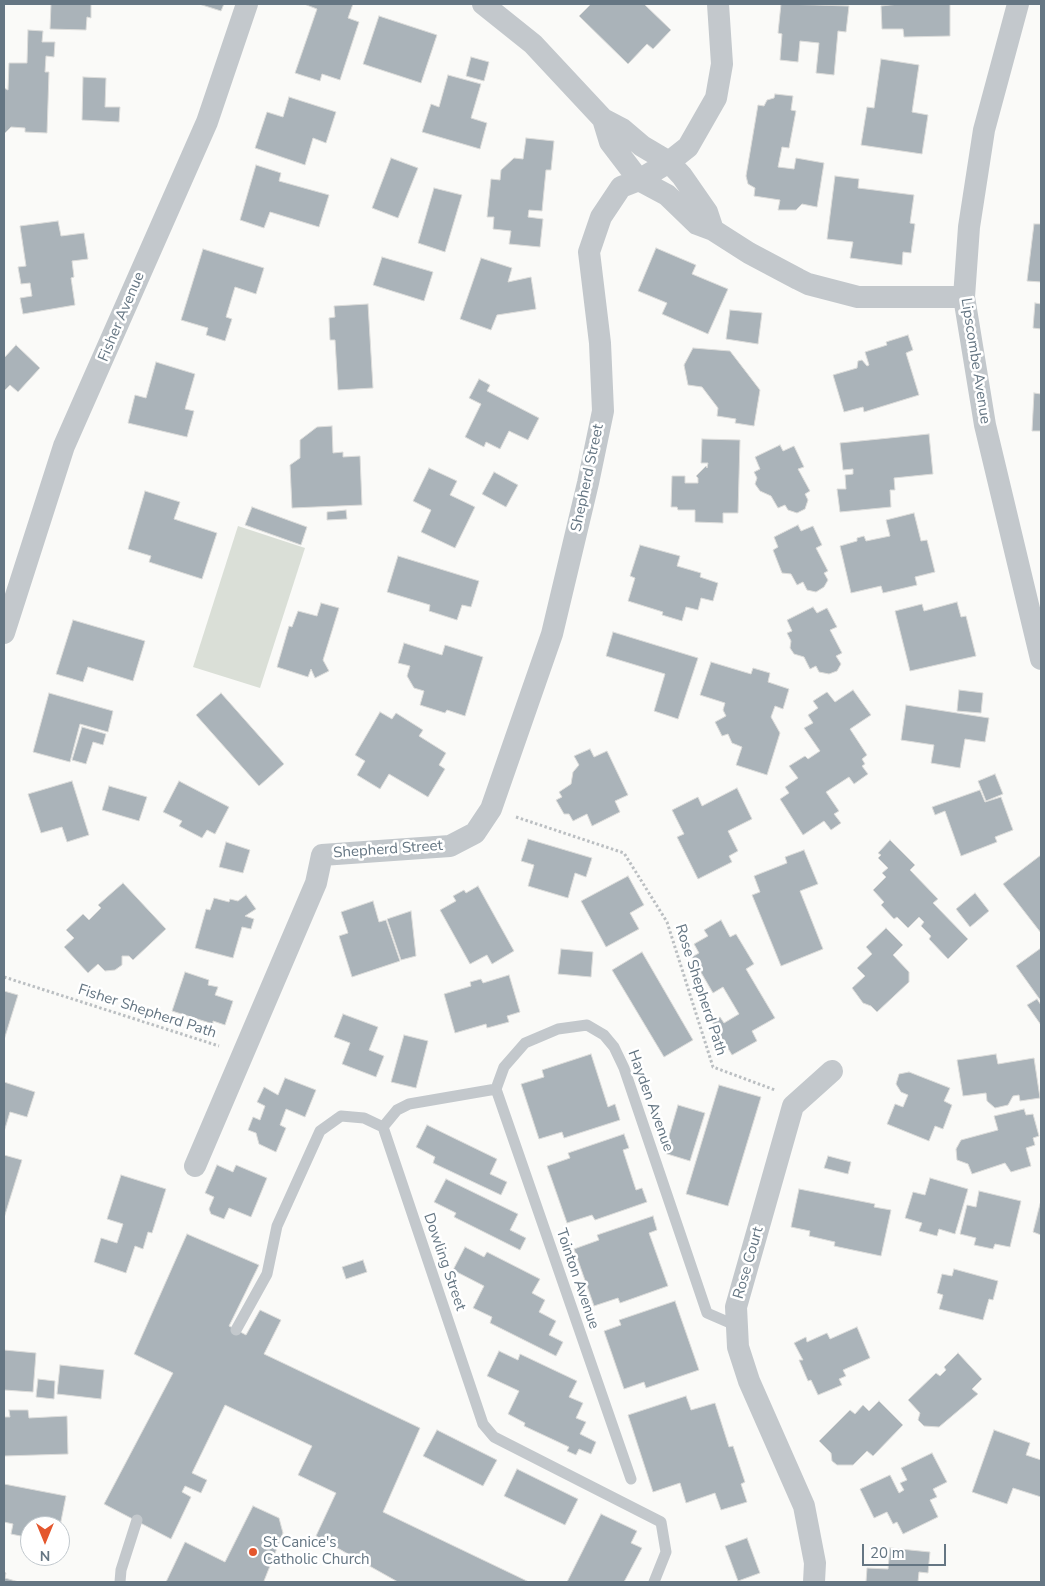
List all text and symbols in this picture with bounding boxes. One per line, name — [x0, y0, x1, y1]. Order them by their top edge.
street label: Fisher Avenue — [95, 269, 149, 365]
street label: Lipscombe Avenue — [956, 297, 994, 425]
street label: Shepherd Street — [568, 422, 608, 534]
street label: Shepherd Street — [333, 837, 443, 863]
street label: Rose Shepherd Path — [670, 922, 730, 1058]
street label: Fisher Shepherd Path — [76, 981, 218, 1043]
street label: Hayden Avenue — [623, 1048, 677, 1154]
street label: Dowling Street — [419, 1211, 469, 1313]
street label: Rose Court — [730, 1225, 768, 1301]
street label: Tointon Avenue — [551, 1226, 603, 1332]
north arrow — [20, 1516, 70, 1566]
place label: St Canice's Catholic Church — [263, 1534, 369, 1569]
scale bar — [865, 1534, 949, 1566]
text: 20 m — [870, 1543, 905, 1563]
text: N — [40, 1546, 50, 1565]
marker: St Canice's Catholic Church — [247, 1546, 259, 1558]

